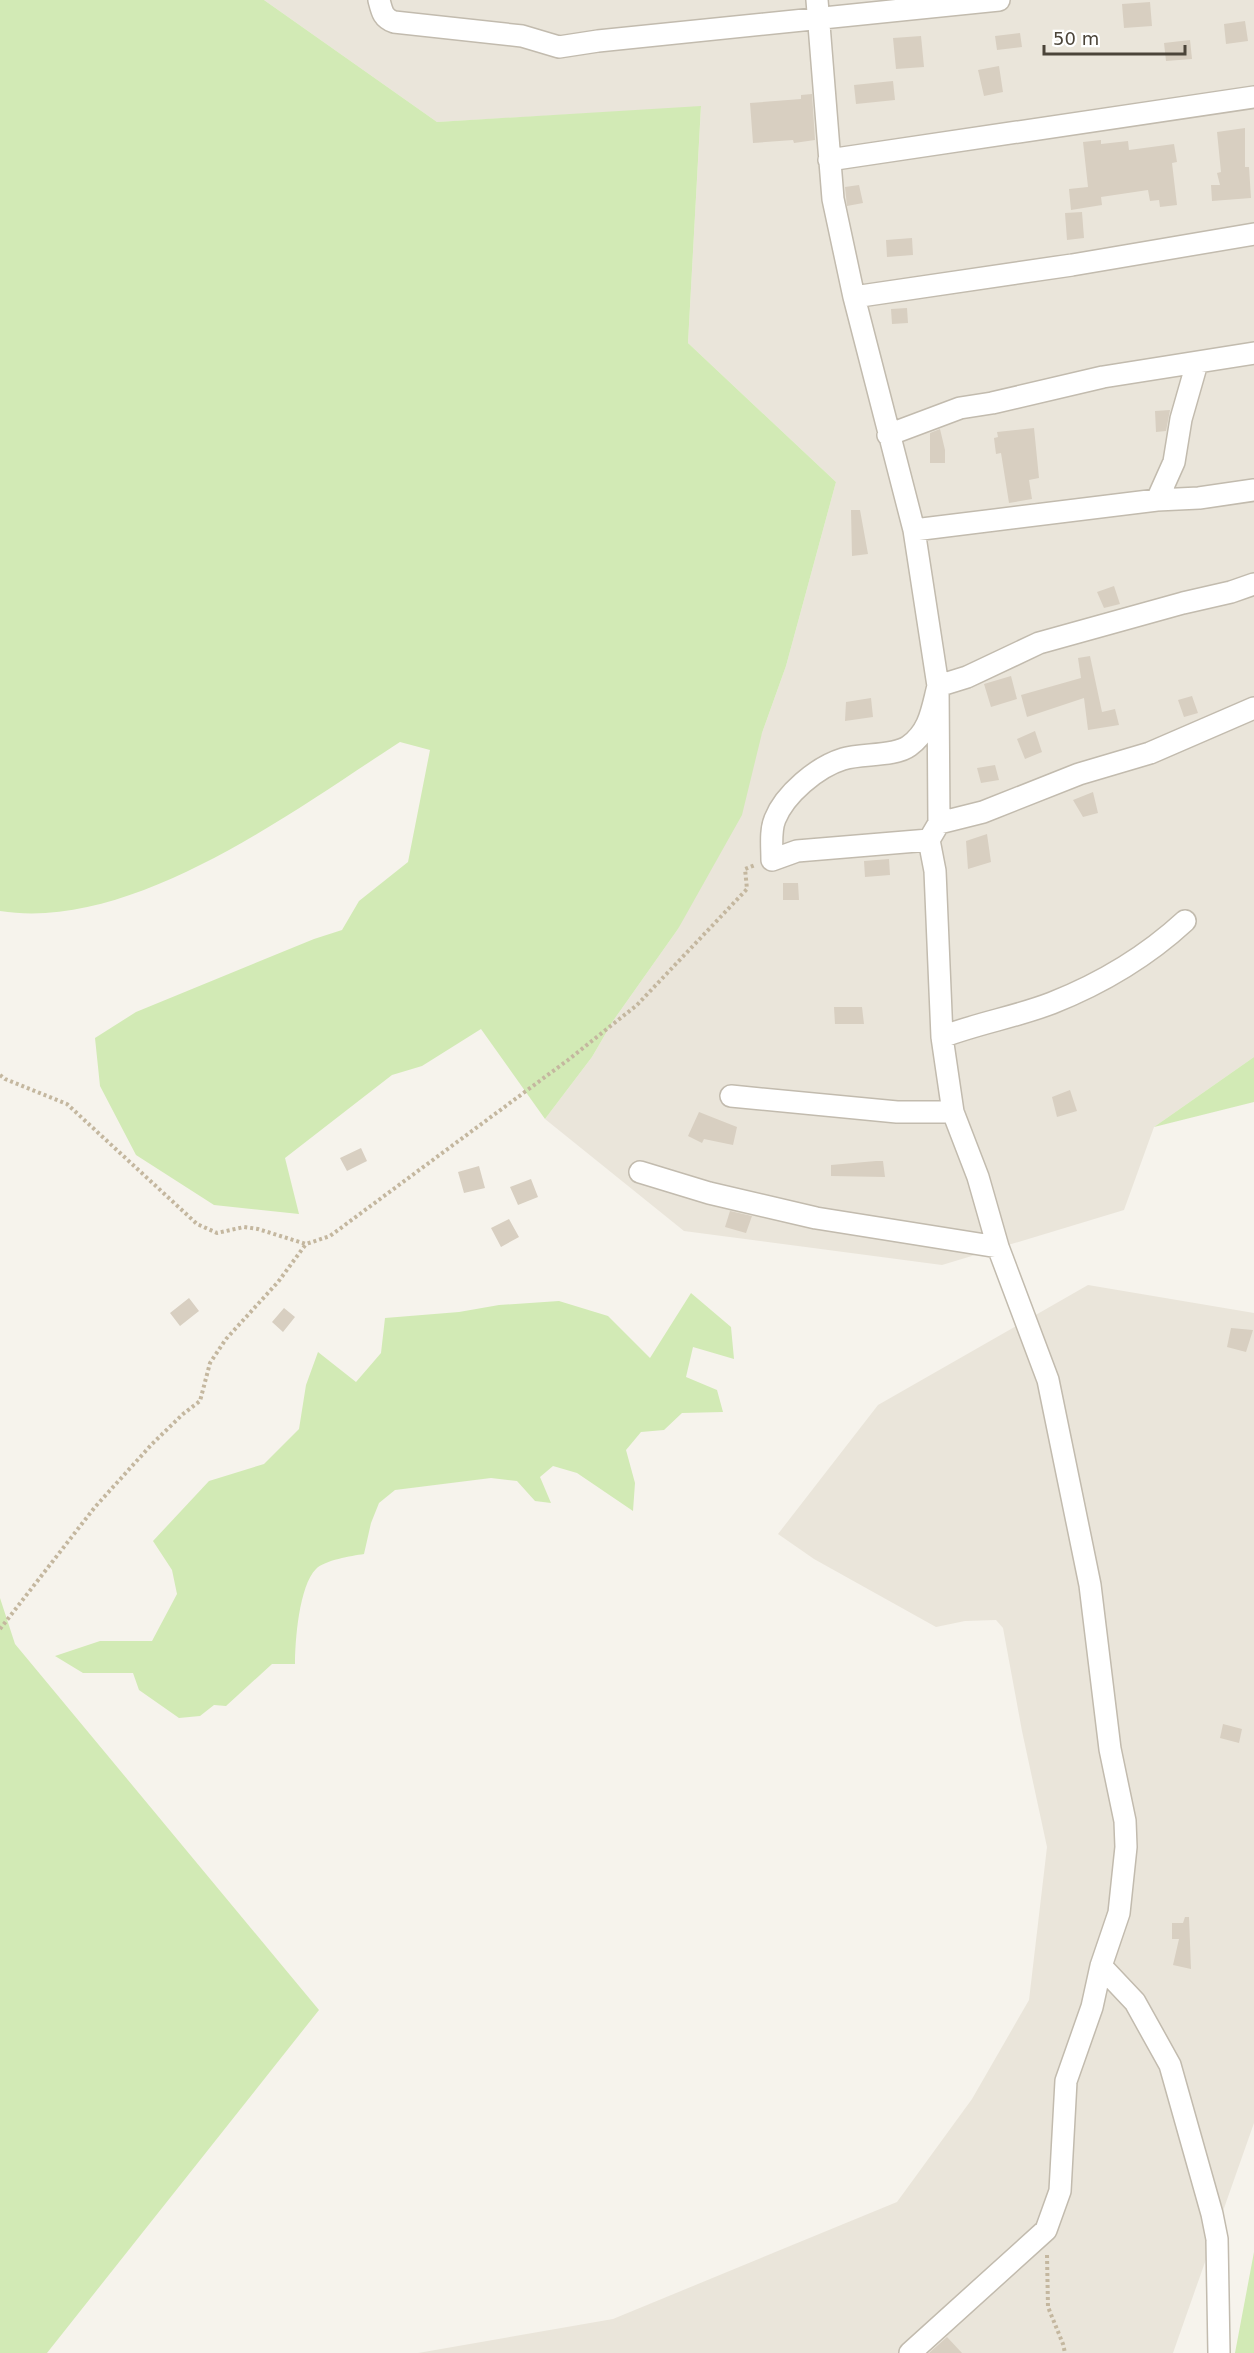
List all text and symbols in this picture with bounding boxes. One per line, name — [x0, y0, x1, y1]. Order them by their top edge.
scale bar — [1044, 18, 1185, 56]
text: 50 m — [1053, 28, 1099, 49]

